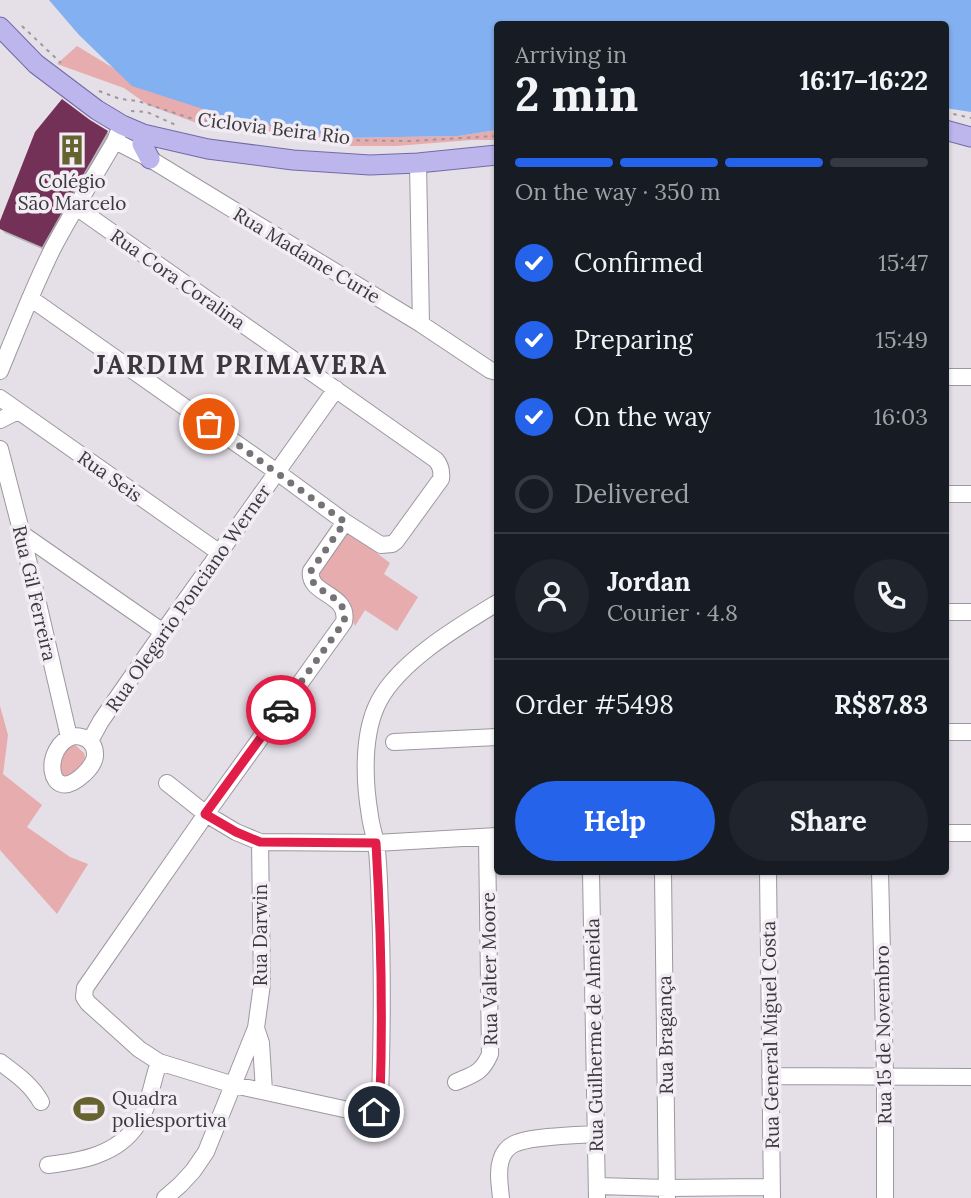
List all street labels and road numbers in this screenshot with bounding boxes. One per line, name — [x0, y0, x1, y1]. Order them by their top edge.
street label: Ciclovia Beira Rio — [196, 107, 352, 149]
street label: Rua Madame Curie — [229, 202, 385, 308]
street label: Rua Cora Coralina — [106, 223, 250, 335]
street label: Rua Seis — [73, 445, 147, 507]
street label: Rua Olegario Ponciano Werner — [100, 479, 276, 716]
street label: Rua Gil Ferreira — [8, 523, 62, 663]
street label: Rua Darwin — [248, 884, 272, 986]
street label: Rua Valter Moore — [476, 892, 502, 1046]
street label: Rua Guilherme de Almeida — [580, 918, 608, 1152]
street label: Rua General Miguel Costa — [756, 921, 784, 1149]
street label: Rua 15 de Novembro — [869, 945, 897, 1125]
street label: Rua Bragança — [652, 975, 678, 1095]

